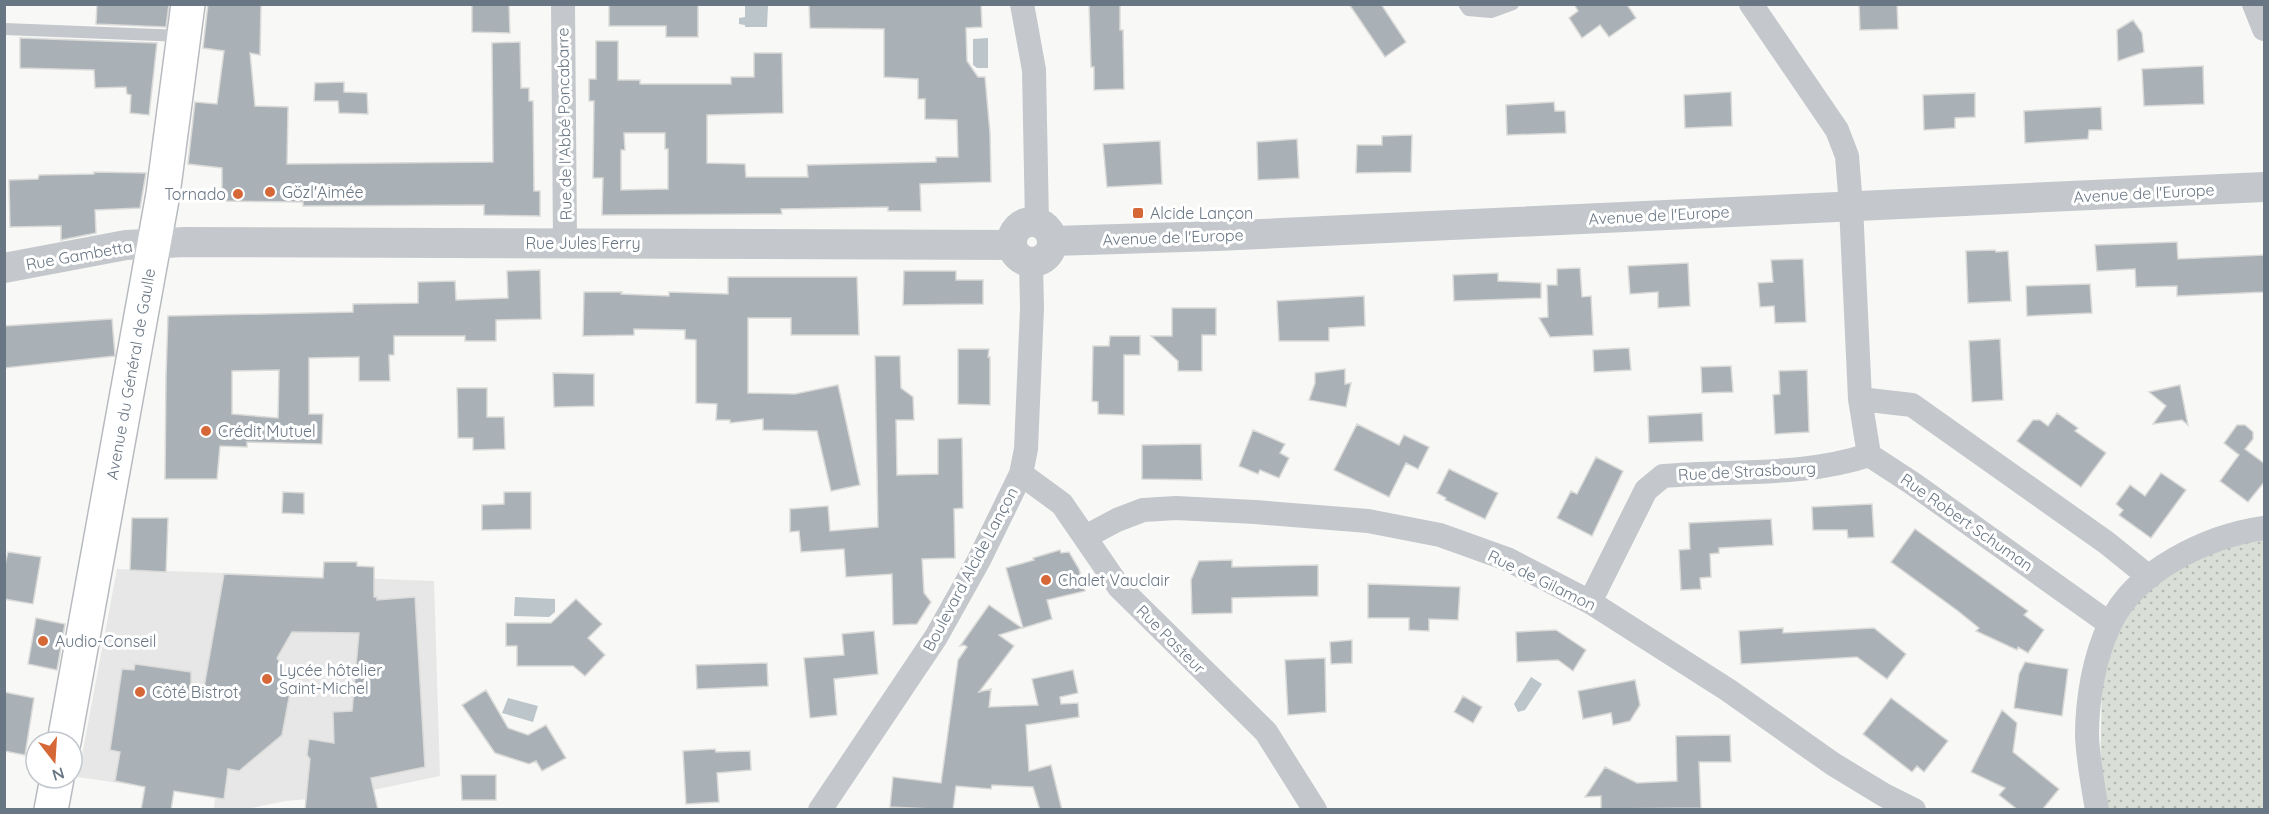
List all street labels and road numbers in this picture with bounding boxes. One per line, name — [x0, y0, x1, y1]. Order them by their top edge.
street label: Rue de l'Abbé Poncabarre — [552, 27, 576, 221]
street label: Avenue de l'Europe — [2073, 179, 2215, 207]
street label: Avenue de l'Europe — [1588, 201, 1730, 229]
street label: Avenue de l'Europe — [1102, 225, 1244, 249]
street label: Rue Jules Ferry — [525, 233, 641, 253]
street label: Rue Gambetta — [24, 236, 134, 274]
street label: Avenue du Général de Gaulle — [102, 267, 159, 481]
street label: Rue de Strasbourg — [1678, 457, 1816, 485]
street label: Rue Robert Schuman — [1897, 469, 2037, 575]
street label: Boulevard Alcide Lançon — [918, 484, 1022, 654]
street label: Rue de Gilamon — [1485, 545, 1599, 615]
street label: Rue Pasteur — [1132, 600, 1210, 678]

